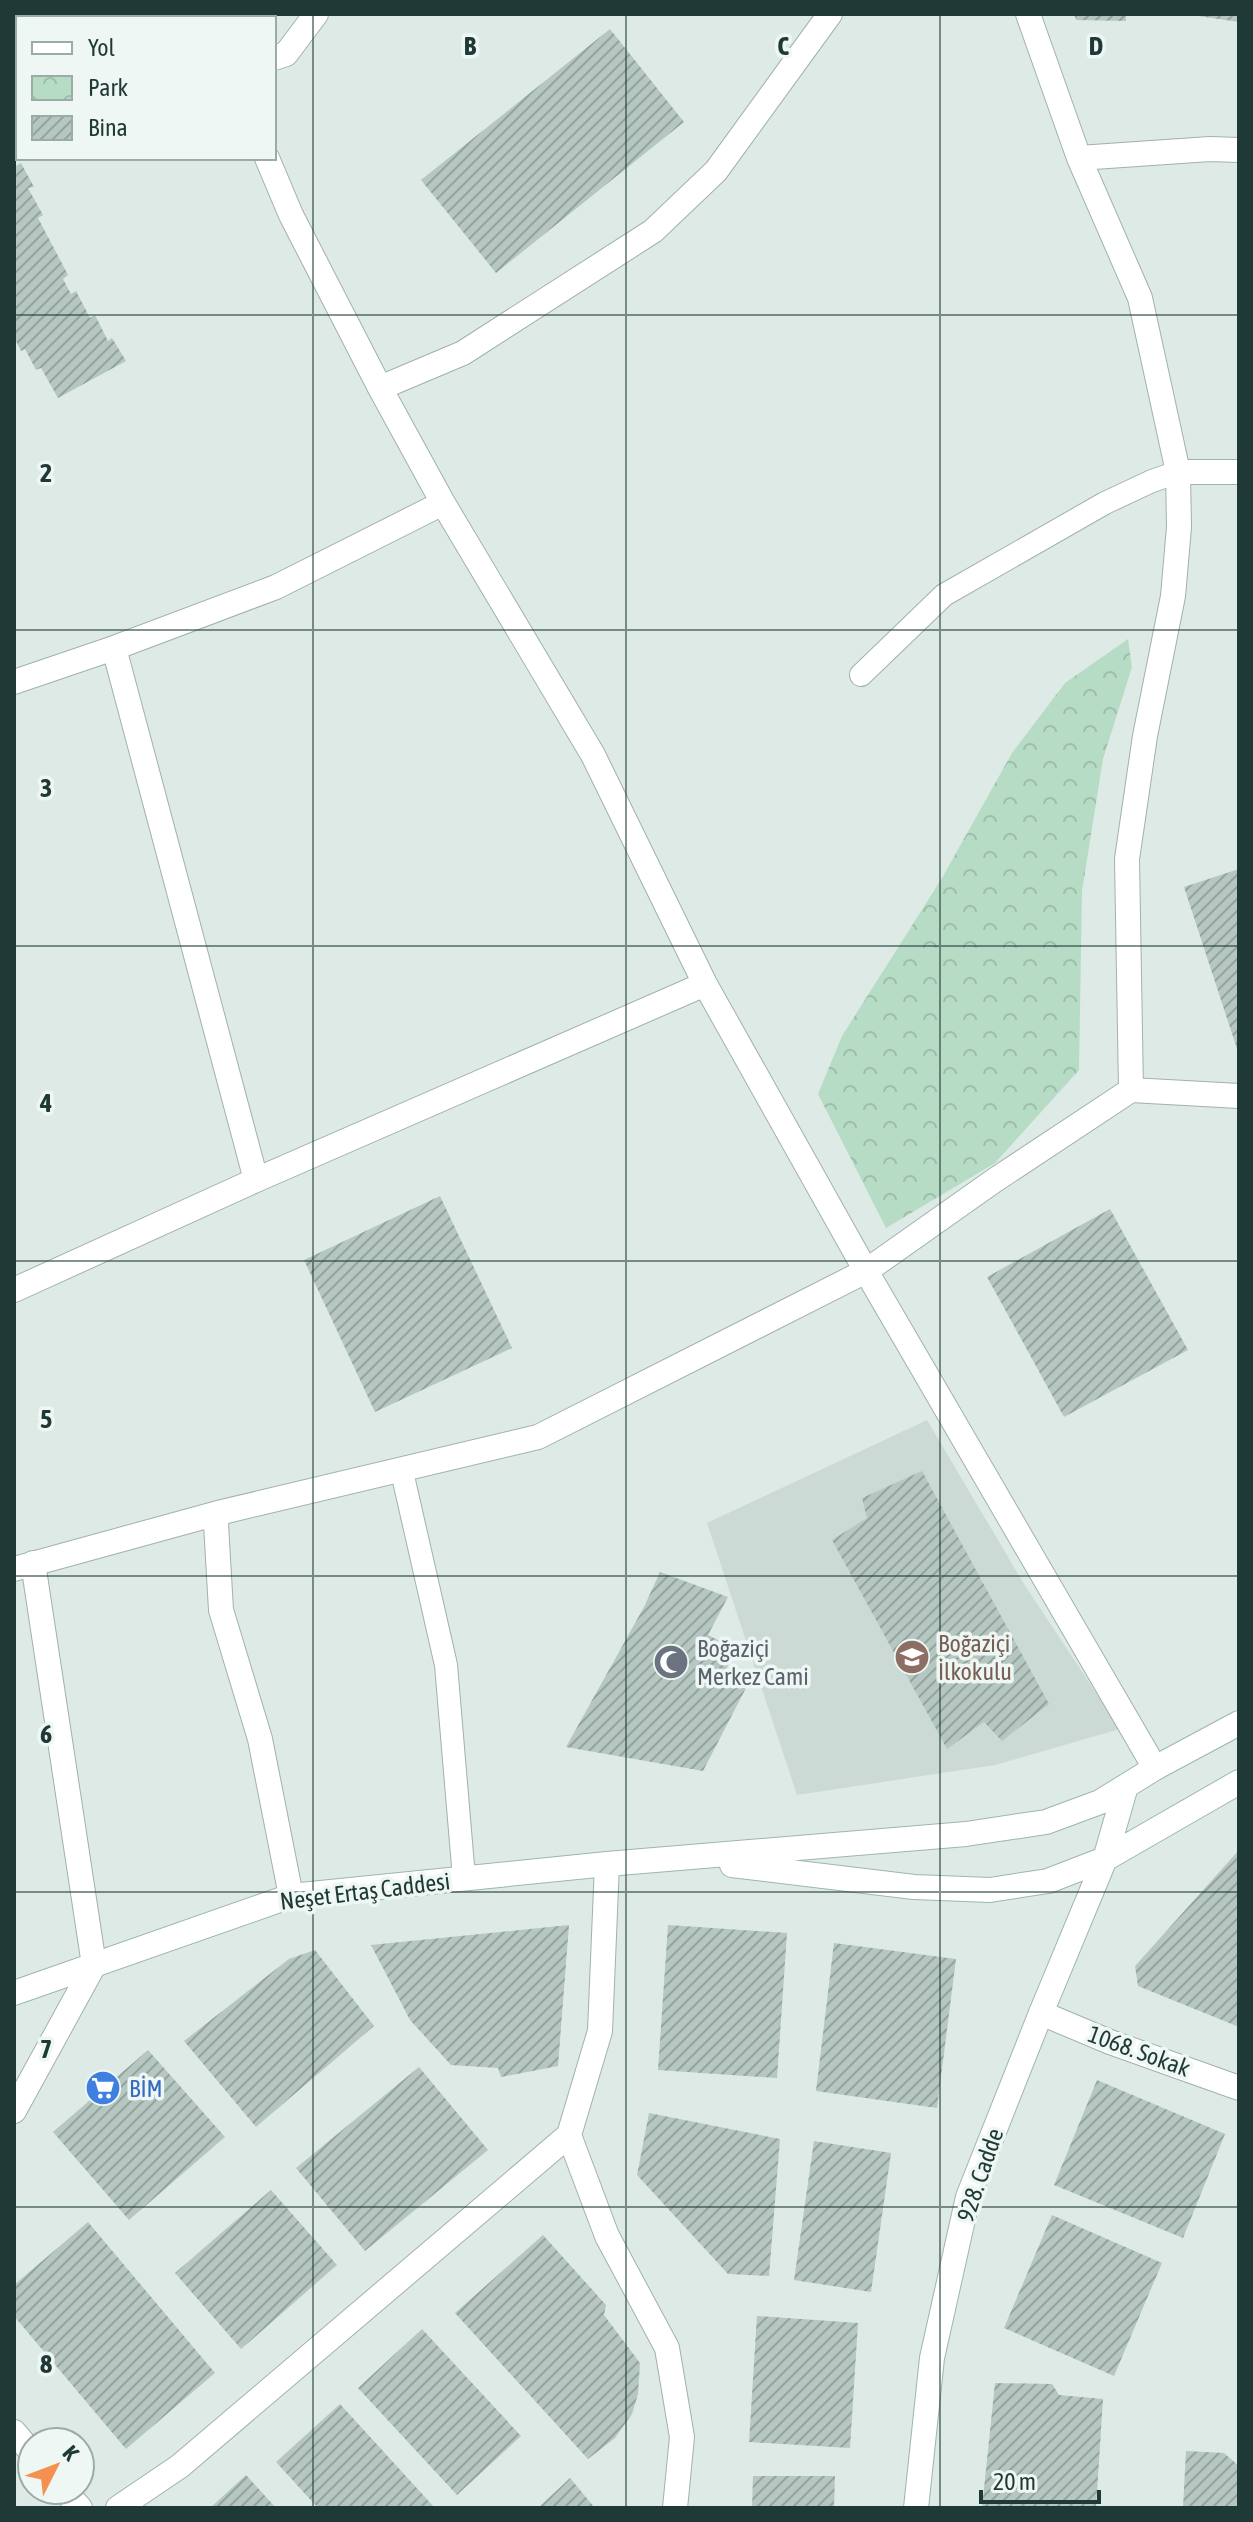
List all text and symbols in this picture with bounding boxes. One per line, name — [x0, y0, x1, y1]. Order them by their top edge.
legend — [16, 16, 276, 160]
text: B — [464, 31, 477, 61]
text: C — [777, 31, 789, 61]
text: D — [1089, 31, 1103, 61]
text: Yol — [88, 34, 116, 61]
text: Park — [88, 74, 129, 101]
text: Bina — [88, 114, 128, 141]
text: 2 — [40, 458, 52, 488]
text: 3 — [40, 773, 52, 803]
text: 4 — [39, 1088, 52, 1118]
text: 5 — [40, 1404, 52, 1434]
place label: Boğaziçi İlkokulu — [938, 1630, 1012, 1685]
place label: Boğaziçi Merkez Cami — [697, 1635, 809, 1690]
school or university icon: Boğaziçi İlkokulu — [893, 1638, 931, 1676]
mosque icon: Boğaziçi Merkez Cami — [652, 1643, 690, 1681]
text: 6 — [40, 1719, 52, 1749]
street label: Neşet Ertaş Caddesi — [278, 1867, 452, 1915]
street label: 1068. Sokak — [1084, 2020, 1194, 2082]
text: 7 — [40, 2034, 52, 2064]
supermarket icon: BİM — [84, 2069, 122, 2107]
place label: BİM — [129, 2075, 163, 2102]
street label: 928. Cadde — [951, 2125, 1009, 2225]
text: 8 — [40, 2349, 52, 2379]
north arrow — [16, 2426, 96, 2506]
text: K — [58, 2440, 84, 2465]
scale bar — [981, 2454, 1099, 2504]
text: 20 m — [993, 2468, 1036, 2495]

